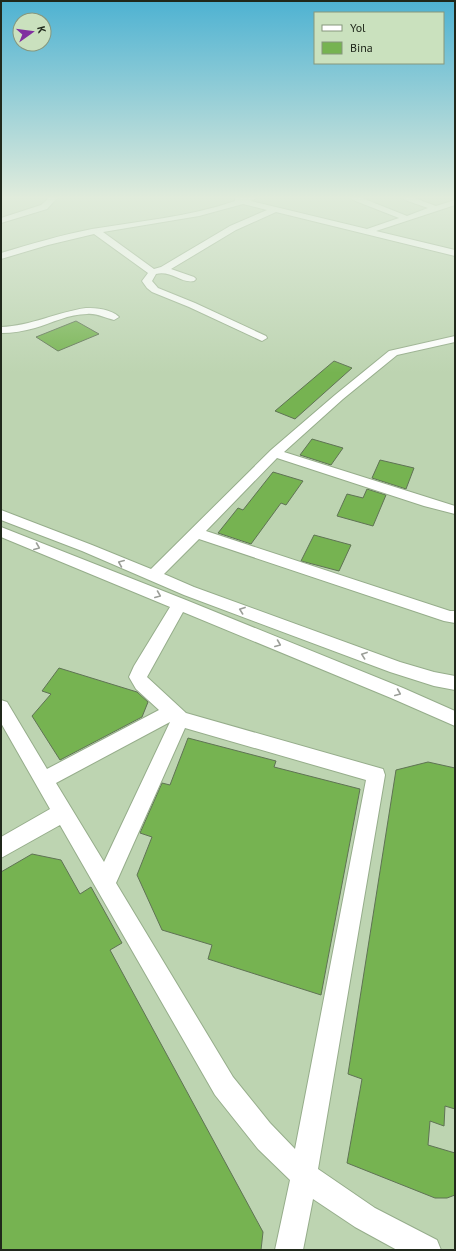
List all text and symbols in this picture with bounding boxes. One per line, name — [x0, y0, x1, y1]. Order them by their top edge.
north arrow — [12, 12, 52, 52]
legend — [314, 12, 444, 64]
text: Yol — [350, 20, 366, 35]
text: K — [34, 25, 49, 35]
text: Bina — [350, 40, 373, 55]
one-way arrow — [32, 542, 40, 550]
one-way arrow — [118, 559, 125, 567]
one-way arrow — [153, 590, 161, 598]
one-way arrow — [239, 607, 246, 615]
one-way arrow — [274, 640, 281, 648]
one-way arrow — [361, 652, 368, 660]
one-way arrow — [395, 689, 402, 697]

